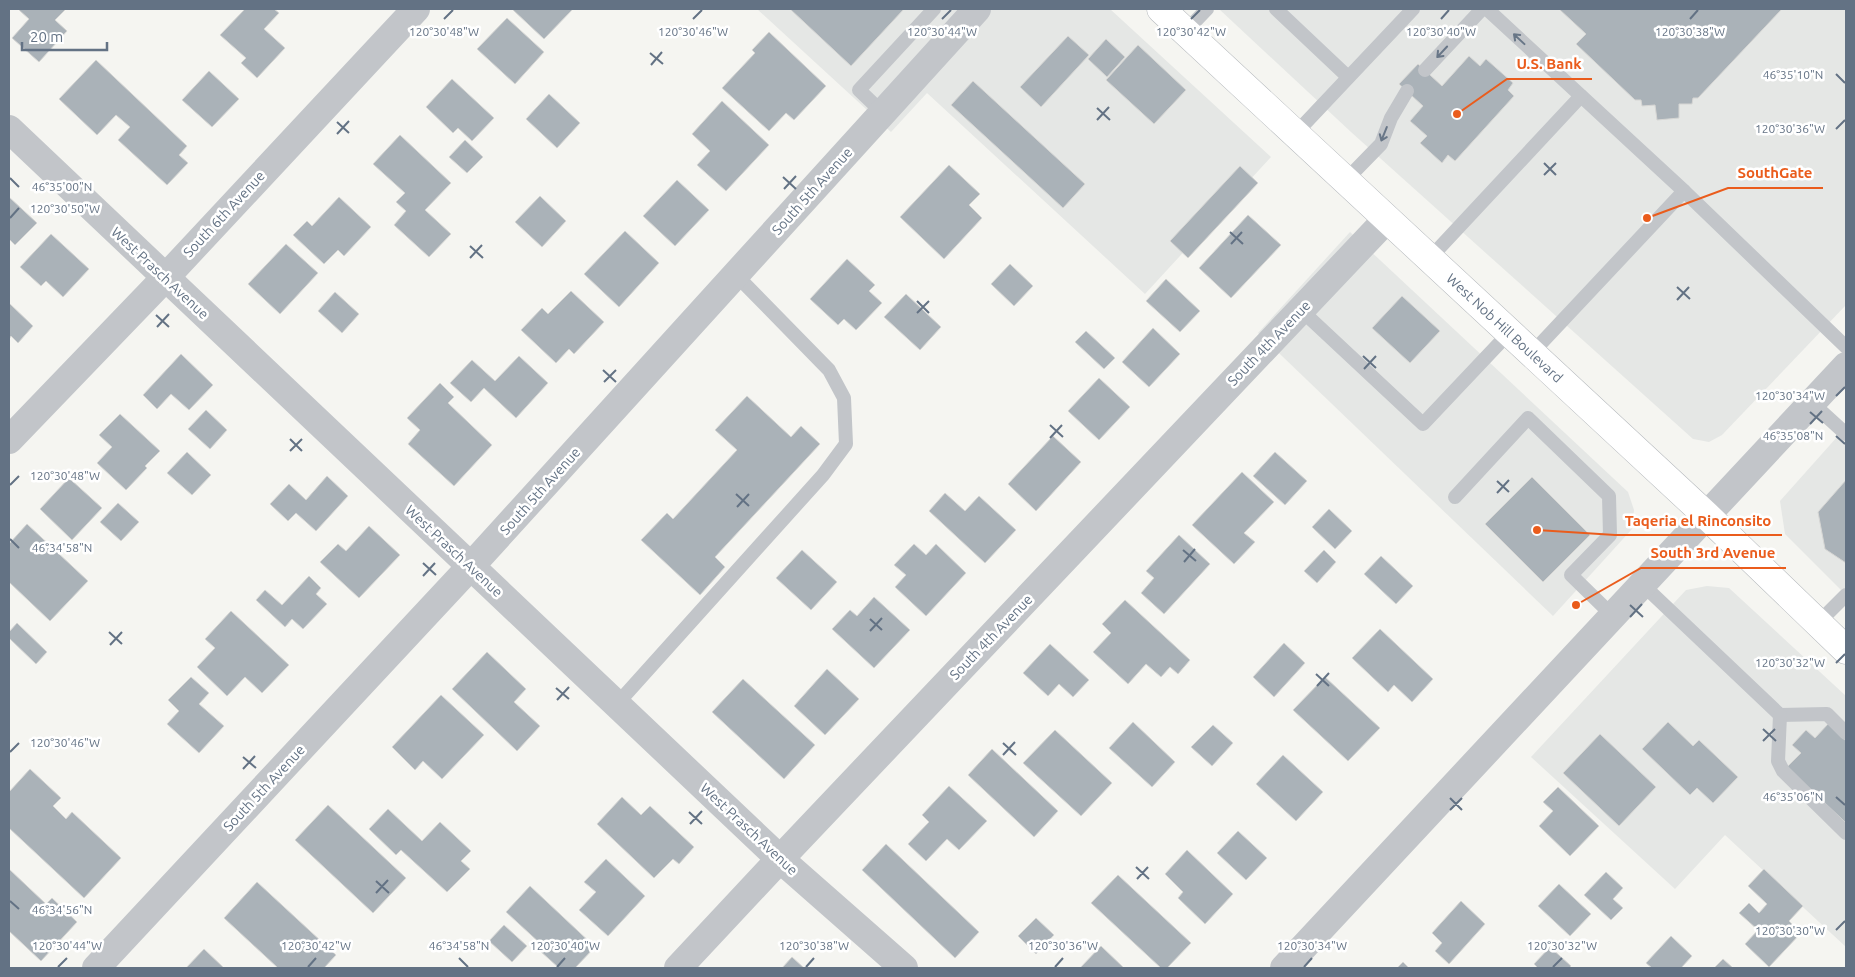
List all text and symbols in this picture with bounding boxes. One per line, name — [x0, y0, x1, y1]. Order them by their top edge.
scale bar — [22, 20, 108, 52]
text: 120°30'48"W — [409, 25, 479, 38]
text: 120°30'46"W — [658, 25, 728, 38]
text: 120°30'44"W — [907, 25, 977, 38]
text: 120°30'42"W — [1156, 25, 1226, 38]
text: 120°30'40"W — [1406, 25, 1476, 38]
text: 120°30'38"W — [1655, 25, 1725, 38]
text: 20 m — [30, 28, 63, 45]
one-way arrow — [1513, 33, 1526, 45]
one-way arrow — [1436, 46, 1448, 59]
callout: U.S. Bank — [1507, 49, 1592, 79]
text: U.S. Bank — [1516, 55, 1582, 72]
text: 46°35'10"N — [1763, 68, 1823, 81]
text: 120°30'36"W — [1755, 122, 1825, 135]
one-way arrow — [1379, 126, 1389, 141]
street label: South 5th Avenue — [769, 144, 855, 238]
callout: SouthGate — [1728, 158, 1823, 188]
text: SouthGate — [1738, 164, 1812, 181]
street label: South 6th Avenue — [180, 168, 268, 260]
text: 46°35'00"N — [32, 180, 92, 193]
text: 120°30'50"W — [30, 202, 100, 215]
street label: West Prasch Avenue — [108, 224, 212, 322]
street label: West Nob Hill Boulevard — [1443, 270, 1566, 386]
street label: South 4th Avenue — [1224, 297, 1314, 389]
text: 120°30'34"W — [1755, 389, 1825, 402]
text: 46°35'08"N — [1763, 429, 1823, 442]
street label: South 5th Avenue — [497, 444, 583, 538]
text: 120°30'48"W — [30, 469, 100, 482]
street label: West Prasch Avenue — [402, 502, 506, 600]
callout: Taqeria el Rinconsito — [1615, 505, 1782, 535]
text: Taqeria el Rinconsito — [1625, 512, 1771, 529]
callout: South 3rd Avenue — [1641, 538, 1786, 568]
text: 46°34'58"N — [32, 541, 92, 554]
text: South 3rd Avenue — [1651, 544, 1775, 561]
street label: South 4th Avenue — [946, 591, 1036, 683]
text: 120°30'32"W — [1755, 656, 1825, 669]
text: 120°30'46"W — [30, 736, 100, 749]
street label: South 5th Avenue — [220, 742, 308, 834]
street label: West Prasch Avenue — [697, 780, 801, 878]
text: 46°35'06"N — [1763, 790, 1823, 803]
text: 46°34'56"N — [32, 903, 92, 916]
text: 120°30'30"W — [1755, 924, 1825, 937]
text: 120°30'44"W — [32, 939, 102, 952]
text: 120°30'42"W — [281, 939, 351, 952]
text: 46°34'58"N — [429, 939, 489, 952]
text: 120°30'40"W — [530, 939, 600, 952]
text: 120°30'38"W — [779, 939, 849, 952]
text: 120°30'36"W — [1028, 939, 1098, 952]
text: 120°30'34"W — [1277, 939, 1347, 952]
text: 120°30'32"W — [1527, 939, 1597, 952]

